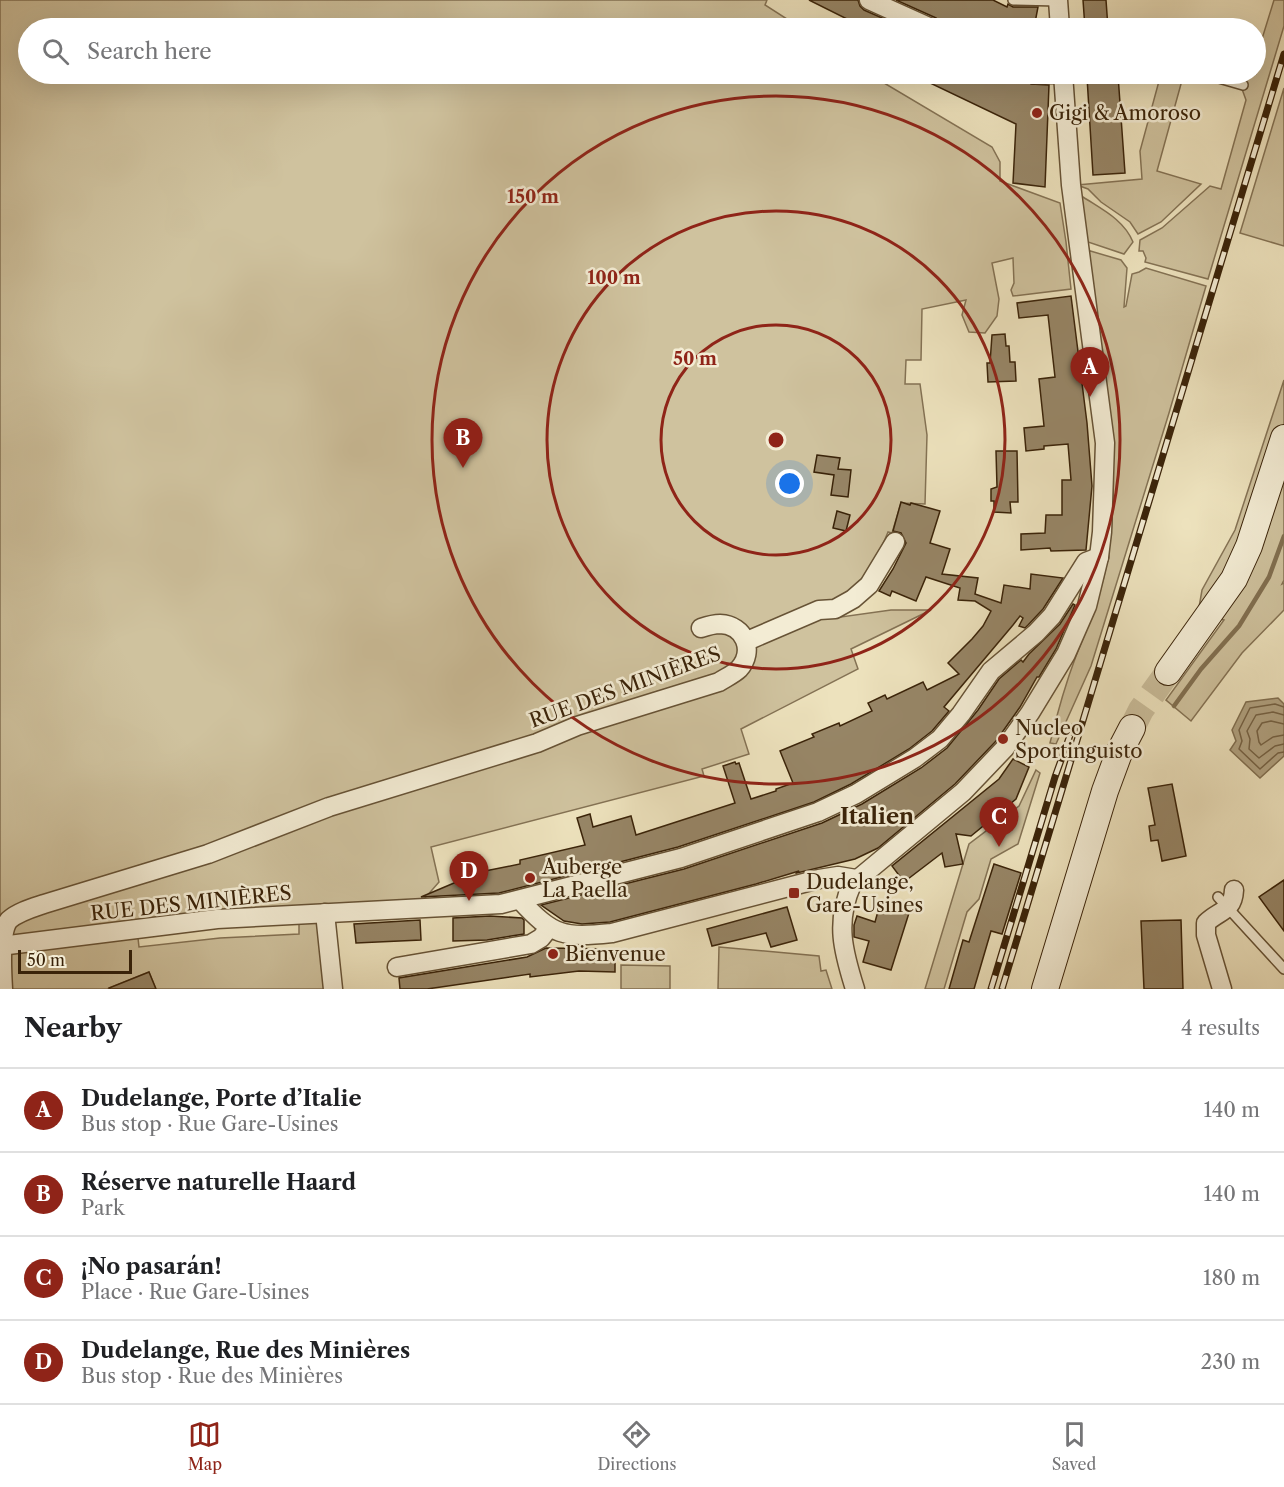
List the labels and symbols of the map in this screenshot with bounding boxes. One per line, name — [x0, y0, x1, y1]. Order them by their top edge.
place label: Gigi & Amoroso — [1049, 101, 1201, 125]
marker: Gigi & Amoroso — [1030, 106, 1044, 120]
text: 150 m — [507, 186, 559, 208]
text: 100 m — [587, 267, 641, 289]
text: 50 m — [673, 348, 717, 370]
pin: A — [1070, 348, 1110, 397]
pin: B — [444, 418, 482, 468]
centre of rings — [766, 430, 786, 450]
your location — [775, 469, 804, 498]
street label: RUE DES MINIÈRES — [526, 640, 724, 733]
place label: Nucleo Sportinguisto — [1015, 716, 1142, 763]
marker: Nucleo Sportinguisto — [996, 732, 1010, 746]
pin: C — [980, 798, 1018, 847]
district label: Italien — [840, 803, 914, 830]
pin: D — [450, 852, 488, 901]
place label: Auberge La Paella — [541, 855, 628, 902]
place label: Dudelange, Gare-Usines — [806, 870, 923, 917]
marker: Auberge La Paella — [523, 871, 537, 885]
street label: RUE DES MINIÈRES — [89, 880, 293, 925]
marker: Dudelange, Gare-Usines — [787, 886, 801, 900]
place label: Bienvenue — [565, 942, 666, 966]
scale bar — [18, 947, 132, 974]
marker: Bienvenue — [546, 947, 560, 961]

